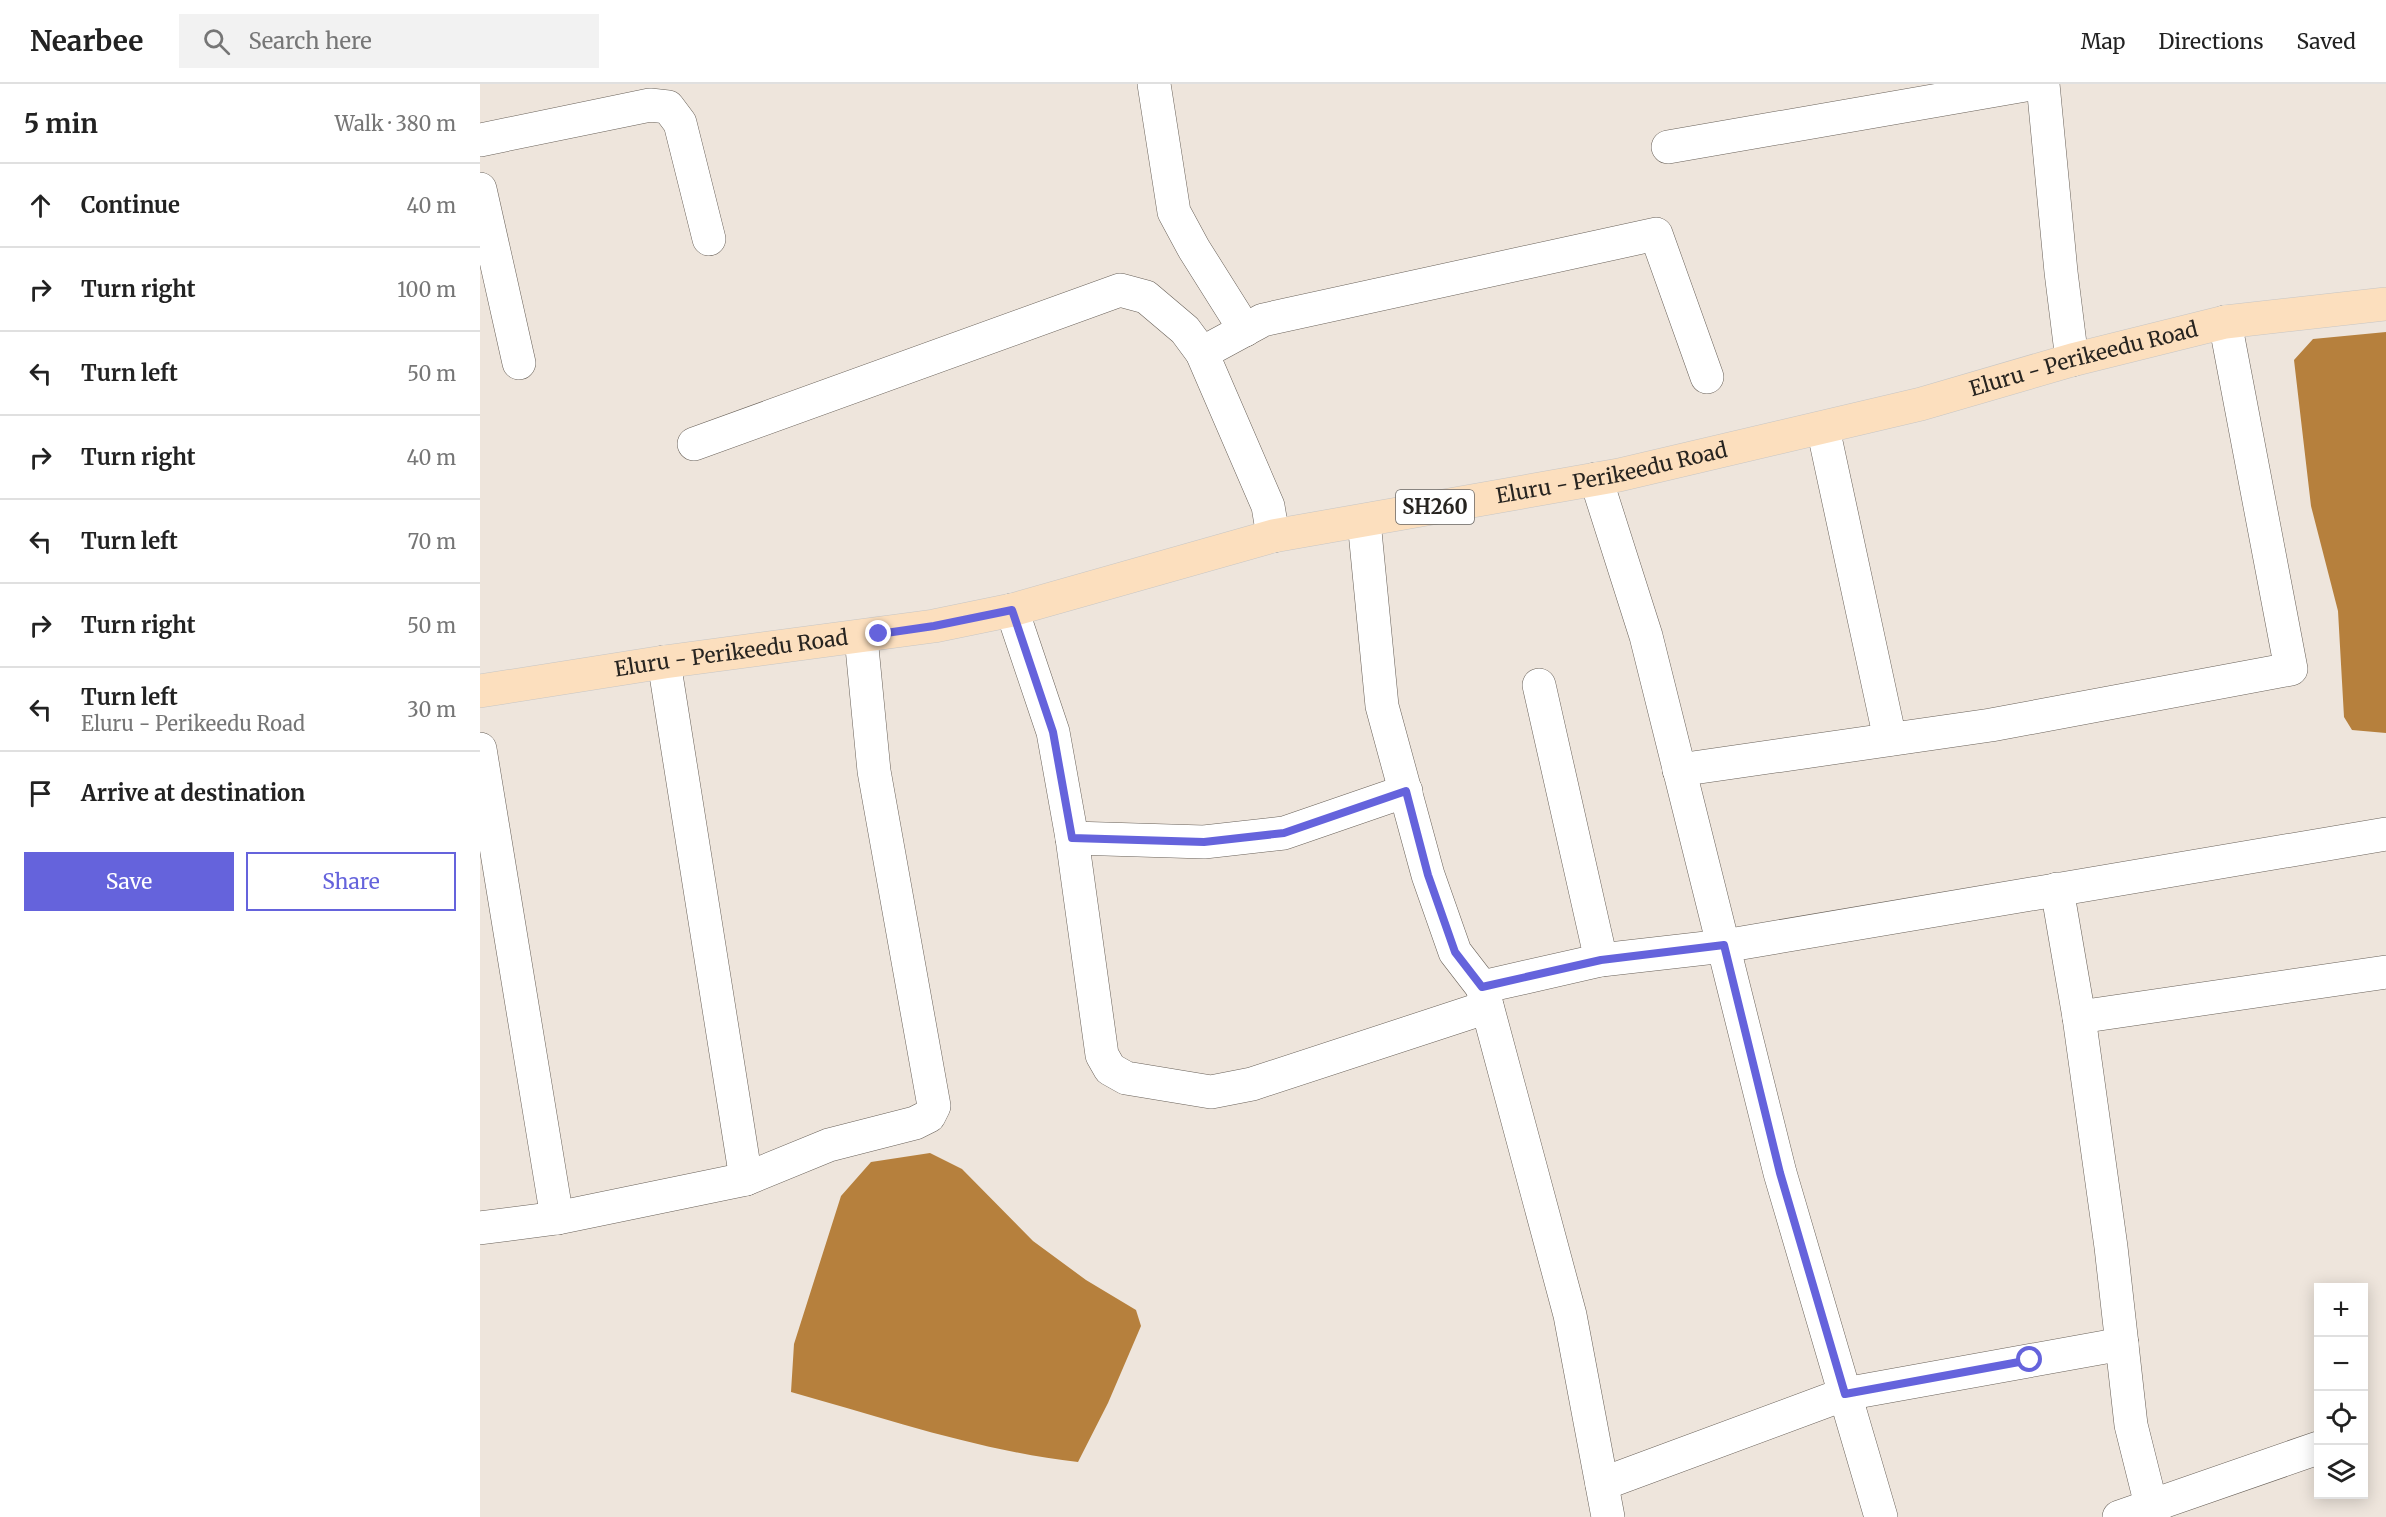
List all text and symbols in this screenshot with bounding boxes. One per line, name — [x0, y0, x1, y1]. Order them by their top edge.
search box — [179, 14, 599, 68]
text: Nearbee — [30, 23, 143, 59]
icon: search — [200, 25, 233, 58]
text: Search here — [248, 27, 372, 55]
text: Map — [2081, 28, 2125, 55]
text: Directions — [2158, 28, 2263, 55]
text: Saved — [2296, 28, 2356, 55]
text: 5 min — [24, 107, 98, 140]
text: Walk · 380 m — [335, 111, 456, 136]
icon: ahead — [24, 189, 57, 222]
text: Continue — [81, 191, 180, 219]
text: 40 m — [406, 193, 456, 218]
icon: right — [24, 273, 57, 306]
text: Turn right — [81, 275, 195, 303]
text: 100 m — [397, 277, 456, 302]
street label: Eluru - Perikeedu Road — [1966, 315, 2201, 402]
icon: left — [24, 357, 57, 390]
text: Turn left — [81, 359, 178, 387]
text: 50 m — [407, 361, 456, 386]
street label: Eluru - Perikeedu Road — [1494, 436, 1730, 509]
icon: right — [24, 441, 57, 474]
text: Turn right — [81, 443, 195, 471]
text: 40 m — [406, 445, 456, 470]
road number: SH260 — [1396, 490, 1474, 524]
icon: left — [24, 525, 57, 558]
text: Turn left — [81, 527, 178, 555]
text: 70 m — [408, 529, 456, 554]
icon: right — [24, 609, 57, 642]
text: Turn right — [81, 611, 195, 639]
text: 50 m — [407, 613, 456, 638]
route end — [865, 620, 891, 646]
street label: Eluru - Perikeedu Road — [612, 624, 850, 683]
text: Turn left — [81, 683, 178, 711]
icon: left — [24, 693, 57, 726]
text: 30 m — [407, 697, 456, 722]
text: Eluru - Perikeedu Road — [81, 711, 305, 736]
icon: arrive — [24, 777, 57, 810]
text: Arrive at destination — [81, 779, 305, 807]
button: Save — [24, 852, 234, 911]
button: Share — [246, 852, 456, 911]
map controls — [2314, 1283, 2368, 1499]
button: + — [2314, 1283, 2368, 1337]
button: − — [2314, 1337, 2368, 1391]
route start — [2016, 1346, 2042, 1372]
button: locate — [2314, 1391, 2368, 1445]
button: layers — [2314, 1445, 2368, 1499]

